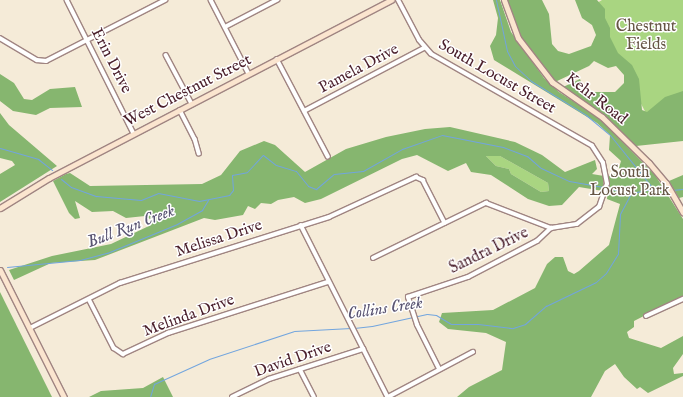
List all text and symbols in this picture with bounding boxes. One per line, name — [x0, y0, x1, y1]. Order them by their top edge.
park label: Chestnut Fields — [616, 17, 676, 55]
street label: Erin Drive — [86, 25, 136, 97]
street label: South Locust Street — [435, 36, 559, 118]
street label: Pamela Drive — [316, 40, 402, 98]
street label: West Chestnut Street — [121, 51, 255, 131]
street label: Kehr Road — [561, 69, 631, 129]
park label: South Locust Park — [590, 163, 670, 201]
water label: Bull Run Creek — [84, 201, 178, 253]
street label: Melissa Drive — [173, 216, 265, 262]
street label: Sandra Drive — [446, 224, 532, 278]
street label: Melinda Drive — [141, 291, 237, 341]
water label: Collins Creek — [346, 293, 424, 325]
street label: David Drive — [252, 338, 334, 382]

